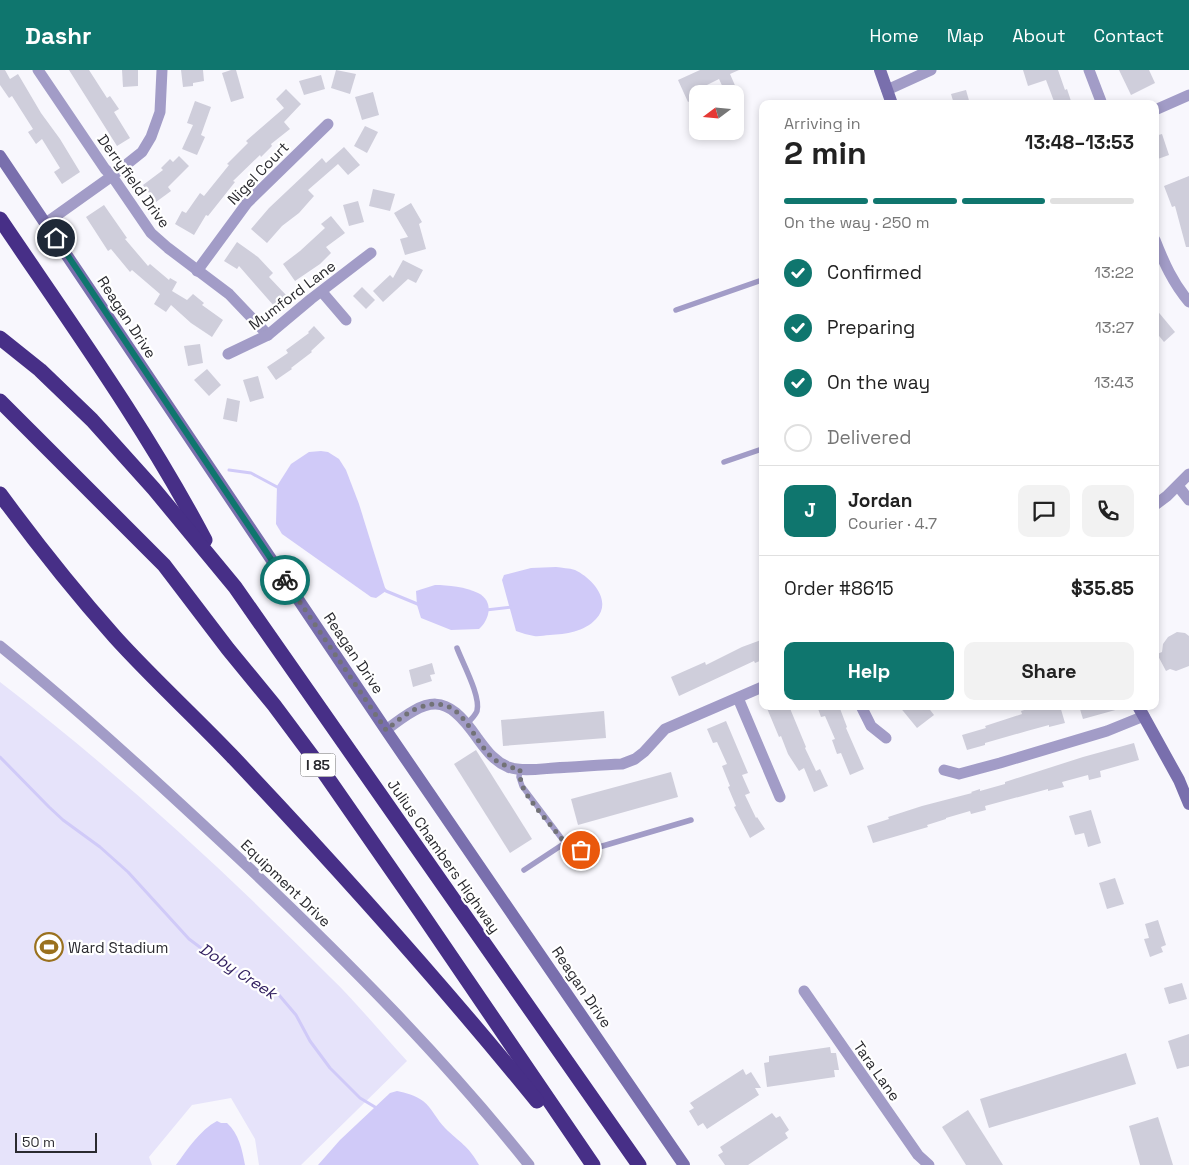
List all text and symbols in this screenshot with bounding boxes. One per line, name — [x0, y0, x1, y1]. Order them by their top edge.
text: Dashr — [25, 20, 92, 51]
text: Home — [870, 24, 919, 47]
text: Map — [947, 24, 984, 47]
text: About — [1012, 24, 1066, 47]
text: Contact — [1094, 24, 1164, 47]
north arrow — [689, 85, 744, 140]
map controls — [689, 85, 744, 140]
text: Arriving in — [784, 113, 861, 134]
street label: Derryfield Drive — [94, 130, 174, 232]
text: 13:48–13:53 — [1025, 130, 1134, 155]
text: 2 min — [784, 133, 867, 173]
street label: Nigel Court — [223, 137, 293, 208]
text: On the way · 250 m — [784, 212, 929, 233]
pin — [35, 217, 77, 259]
icon: home — [42, 224, 70, 252]
street label: Mumford Lane — [245, 256, 339, 334]
icon: check — [784, 259, 812, 287]
text: Confirmed — [827, 260, 922, 285]
text: 13:22 — [1094, 262, 1134, 283]
street label: Reagan Drive — [93, 272, 161, 362]
icon: check — [784, 314, 812, 342]
text: Preparing — [827, 315, 915, 340]
text: 13:27 — [1095, 317, 1134, 338]
icon: check — [784, 369, 812, 397]
text: On the way — [827, 370, 930, 395]
text: 13:43 — [1094, 372, 1134, 393]
text: Delivered — [827, 425, 912, 450]
button: chat — [1018, 485, 1070, 537]
button: phone — [1082, 485, 1134, 537]
text: Jordan — [848, 488, 913, 513]
text: J — [804, 498, 816, 523]
text: Courier · 4.7 — [848, 513, 937, 534]
courier — [260, 555, 310, 605]
icon: bike — [271, 566, 299, 594]
text: Order #8615 — [784, 576, 894, 601]
text: $35.85 — [1071, 576, 1134, 601]
street label: Reagan Drive — [320, 609, 388, 697]
button: Help — [784, 642, 954, 700]
button: Share — [964, 642, 1134, 700]
road number: I 85 — [300, 754, 336, 776]
street label: Julius Chambers Highway — [383, 775, 505, 937]
pin — [560, 829, 602, 871]
street label: Equipment Drive — [237, 835, 335, 931]
icon: bag — [567, 836, 595, 864]
sports icon: Ward Stadium — [34, 932, 64, 962]
place label: Ward Stadium — [68, 938, 168, 957]
water label: Doby Creek — [195, 938, 283, 1005]
street label: Reagan Drive — [548, 943, 616, 1031]
street label: Tara Lane — [849, 1037, 905, 1105]
scale bar — [15, 1130, 98, 1153]
text: 50 m — [22, 1133, 55, 1151]

